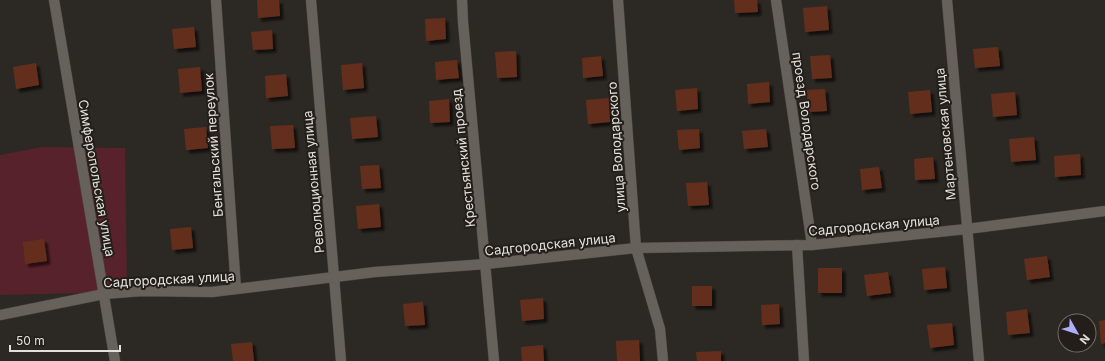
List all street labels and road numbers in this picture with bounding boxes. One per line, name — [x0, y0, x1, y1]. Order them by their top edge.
street label: проезд Володарского — [789, 51, 825, 191]
street label: Мартеновская улица — [931, 67, 959, 201]
street label: Бенгальский переулок — [200, 72, 226, 218]
street label: улица Володарского — [603, 81, 629, 213]
street label: Крестьянский проезд — [448, 88, 478, 228]
street label: Симферопольская улица — [75, 98, 119, 258]
street label: Революционная улица — [299, 110, 327, 254]
street label: Садгородская улица — [808, 211, 940, 239]
street label: Садгородская улица — [484, 229, 616, 259]
street label: Садгородская улица — [103, 268, 235, 290]

